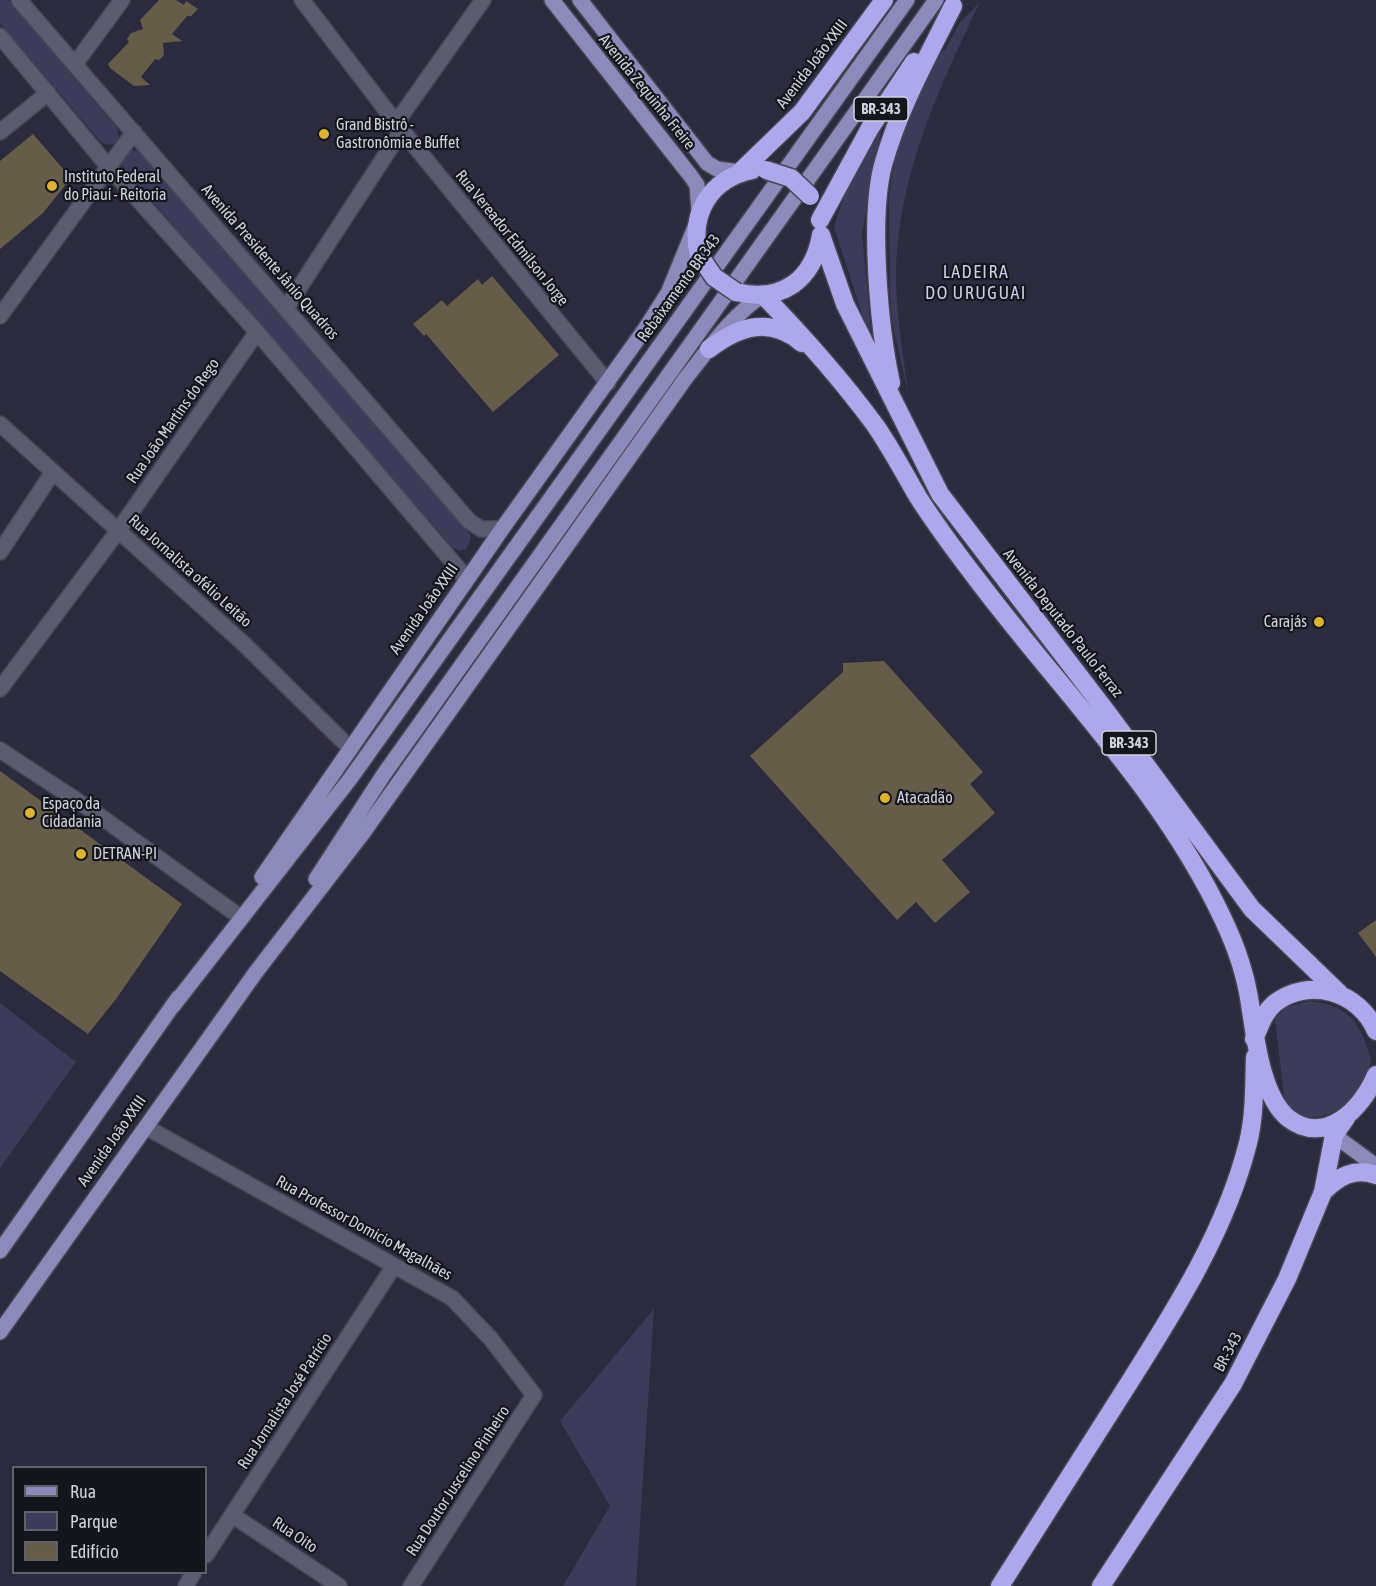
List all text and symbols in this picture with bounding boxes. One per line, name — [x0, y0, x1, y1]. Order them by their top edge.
street label: Avenida João XXIII — [772, 16, 852, 112]
street label: Avenida Zequinha Freire — [595, 31, 699, 153]
road number: BR-343 — [854, 97, 908, 121]
place label: Grand Bistrô - Gastronômia e Buffet — [336, 115, 460, 153]
marker: Grand Bistrô - Gastronômia e Buffet — [317, 127, 331, 141]
street label: Rua Vereador Edmilson Jorge — [451, 166, 573, 310]
place label: Instituto Federal do Piauí - Reitoria — [64, 167, 166, 205]
marker: Instituto Federal do Piauí - Reitoria — [45, 179, 59, 193]
street label: Avenida Presidente Jânio Quadros — [197, 180, 343, 344]
street label: Rebaixamento BR 343 — [633, 230, 725, 346]
district label: LADEIRA DO URUGUAI — [925, 261, 1027, 304]
street label: Rua João Martins do Rego — [123, 355, 223, 487]
street label: Rua Jornalista ofélio Leitão — [124, 511, 256, 631]
street label: Avenida Deputado Paulo Ferraz — [999, 545, 1127, 701]
street label: Avenida João XXIII — [386, 560, 462, 658]
place label: Carajás — [1264, 612, 1307, 632]
marker: Carajás — [1312, 615, 1326, 629]
road number: BR-343 — [1102, 731, 1156, 755]
place label: Atacadão — [897, 788, 953, 808]
marker: Atacadão — [878, 791, 892, 805]
place label: Espaço da Cidadania — [42, 794, 102, 832]
marker: Espaço da Cidadania — [23, 806, 37, 820]
place label: DETRAN-PI — [93, 844, 157, 864]
marker: DETRAN-PI — [74, 847, 88, 861]
street label: Avenida João XXIII — [74, 1092, 150, 1190]
street label: Rua Professor Domicio Magalhães — [273, 1172, 455, 1284]
street label: Rua Jornalista José Patrício — [234, 1329, 336, 1473]
street label: BR-343 — [1210, 1329, 1246, 1375]
street label: Rua Doutor Juscelino Pinheiro — [402, 1402, 514, 1560]
legend — [12, 1466, 207, 1574]
text: Rua — [70, 1481, 96, 1502]
text: Parque — [70, 1511, 118, 1532]
street label: Rua Oito — [269, 1513, 321, 1557]
text: Edifício — [70, 1541, 119, 1562]

